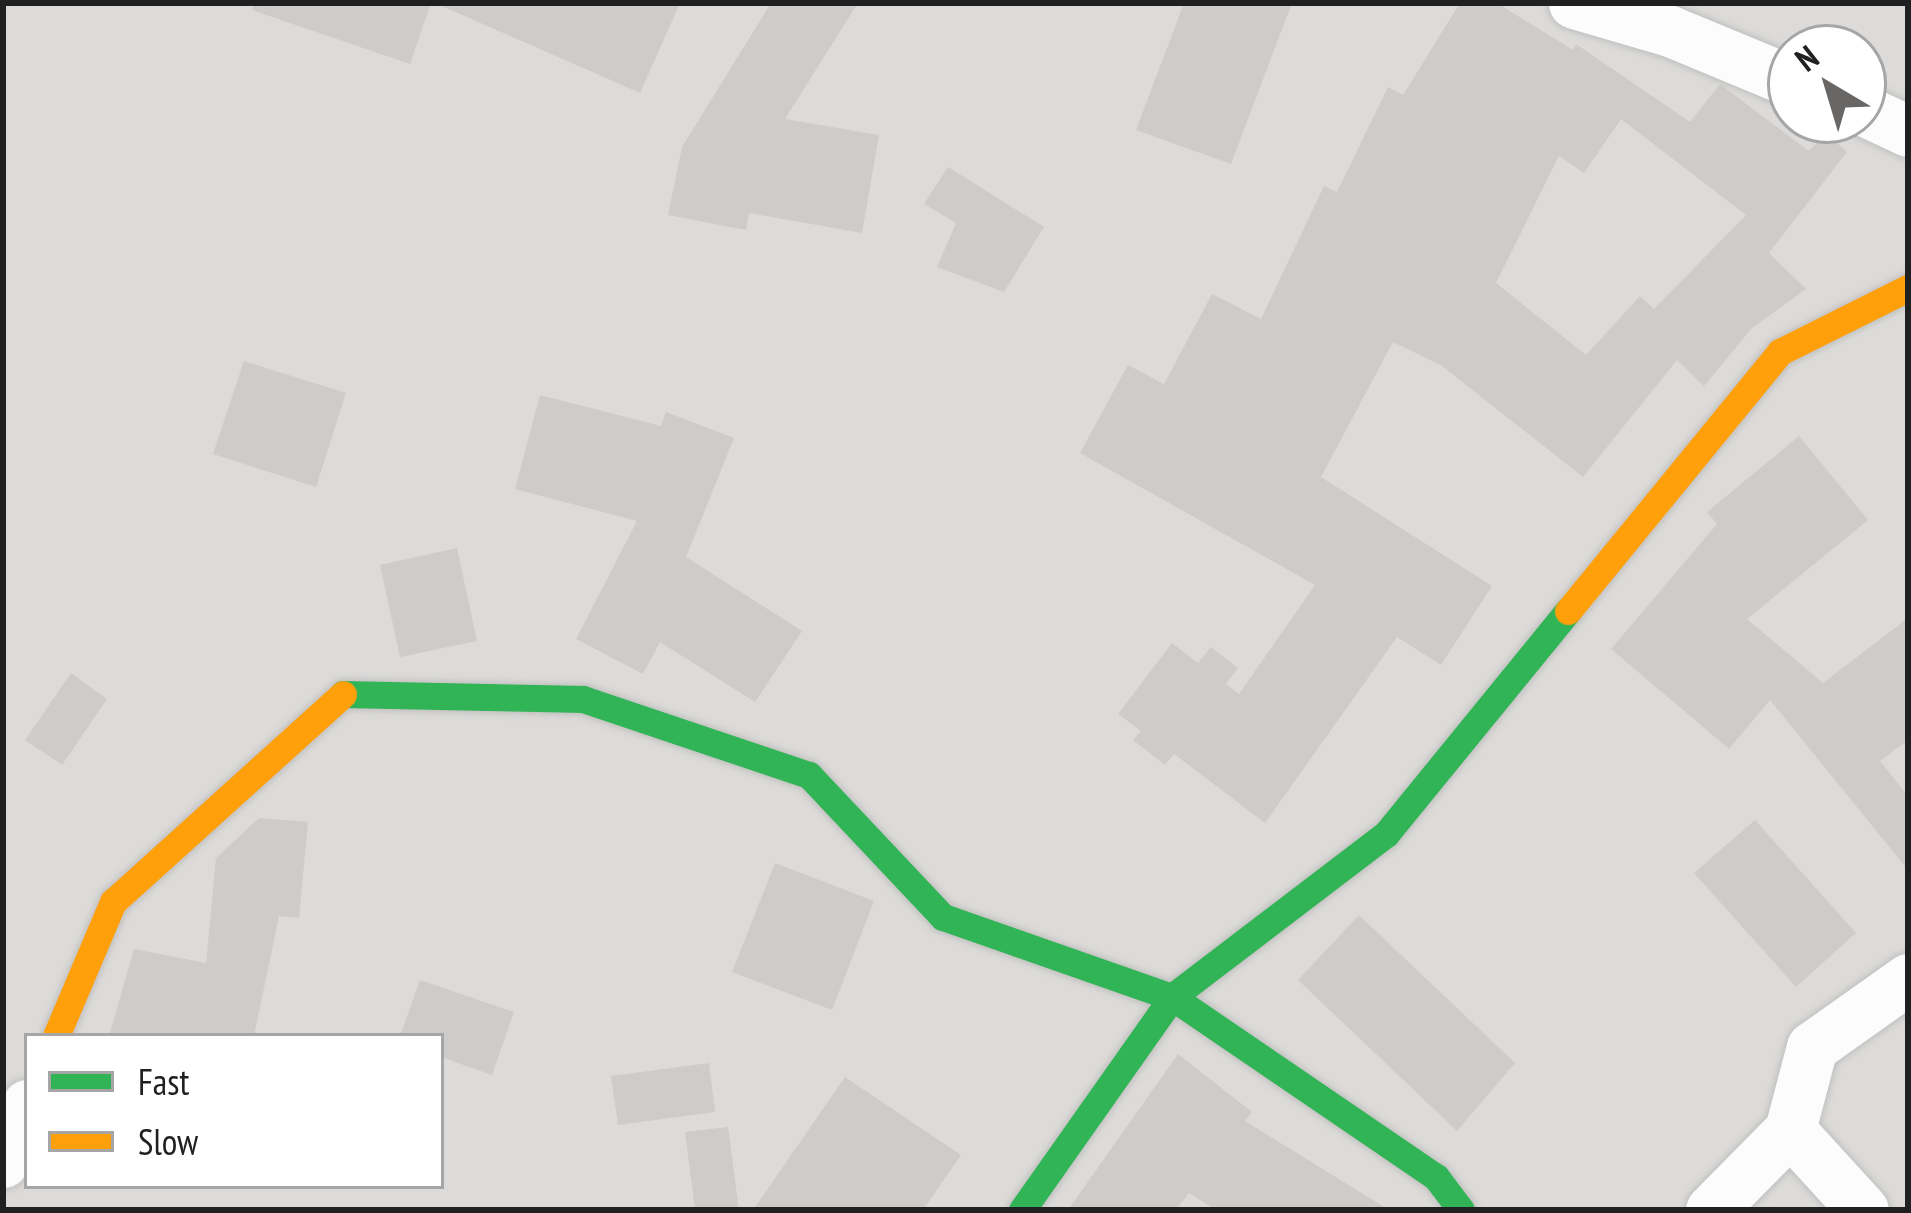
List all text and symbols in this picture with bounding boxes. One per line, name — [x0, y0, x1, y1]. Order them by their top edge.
north arrow — [1767, 24, 1887, 144]
text: N — [1786, 35, 1827, 80]
legend — [24, 1033, 444, 1189]
text: Fast — [138, 1058, 189, 1105]
text: Slow — [138, 1118, 198, 1165]

